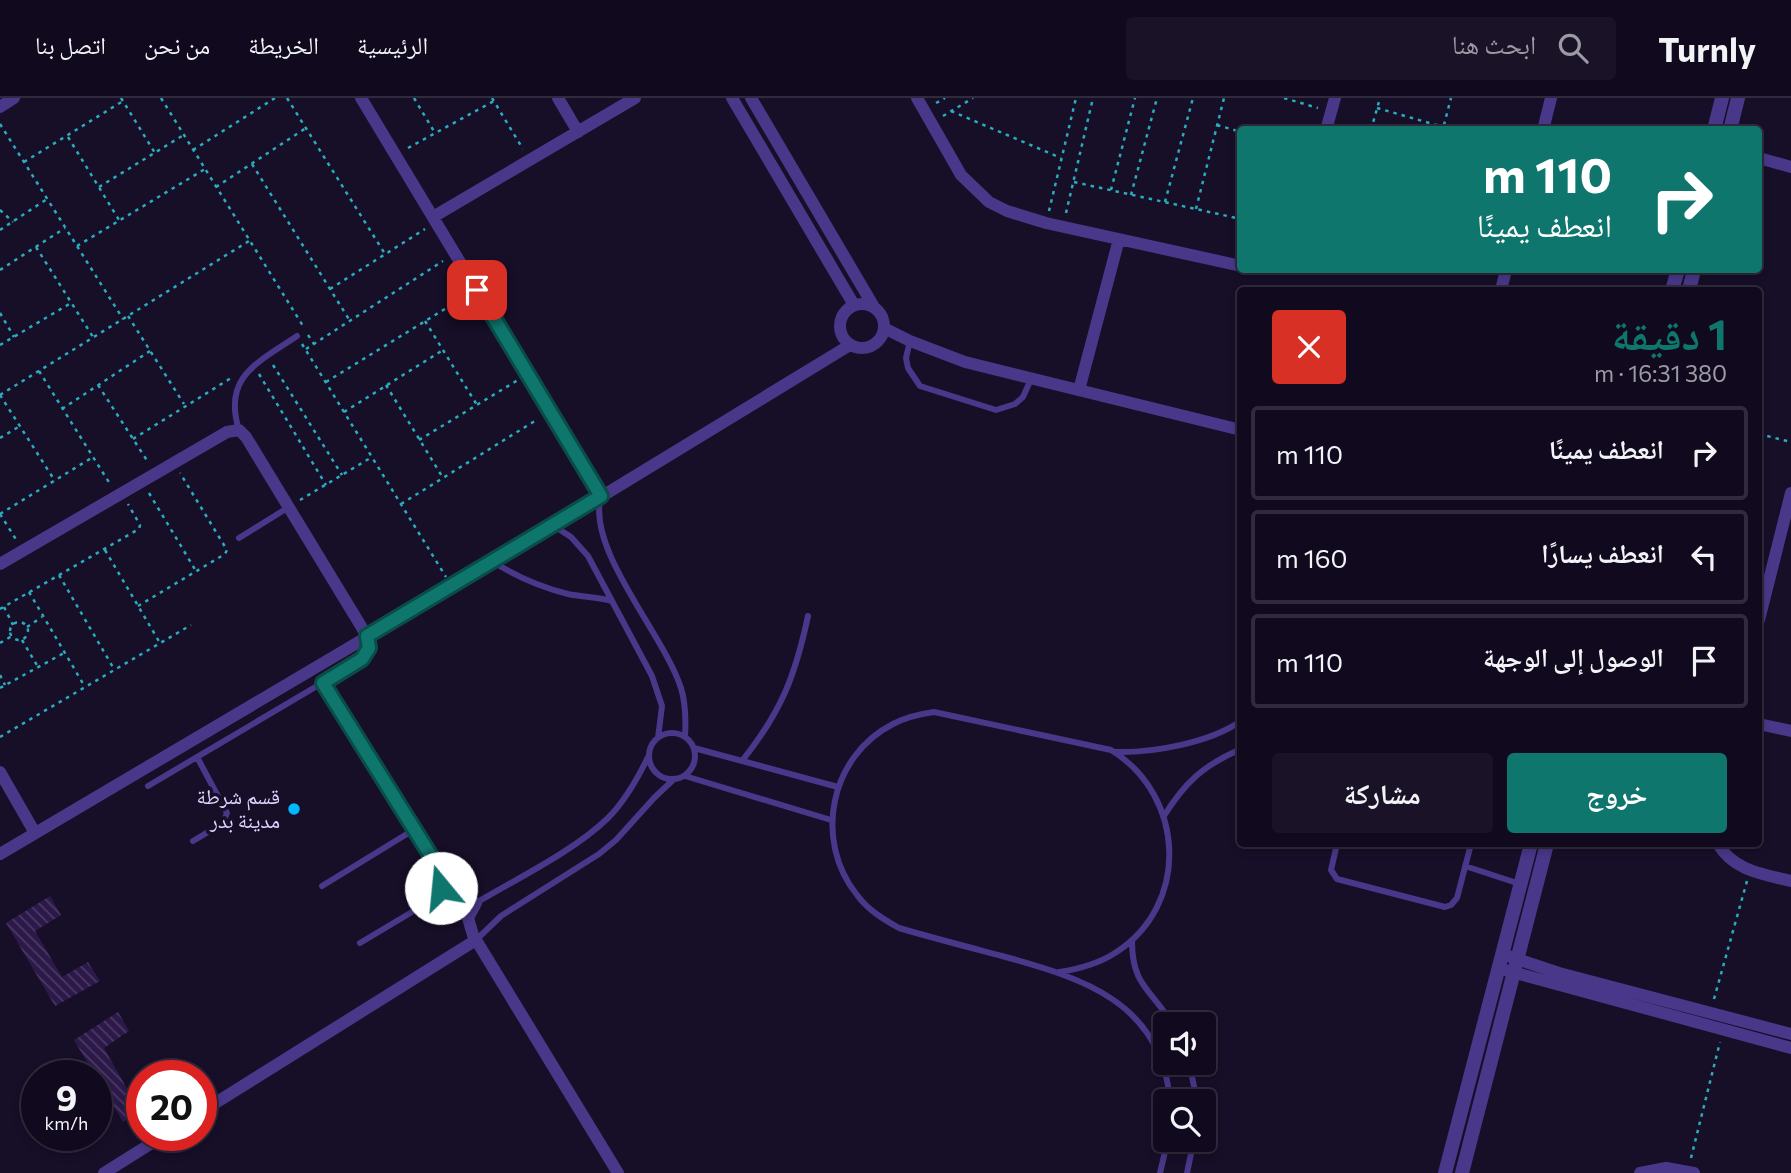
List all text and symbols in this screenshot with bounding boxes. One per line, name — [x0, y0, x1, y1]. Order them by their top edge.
search box — [1126, 17, 1616, 80]
text: ابحث هنا — [1452, 28, 1536, 59]
text: Turnly — [1658, 28, 1756, 69]
icon: search — [1554, 29, 1592, 67]
text: اتصل بنا — [35, 30, 106, 59]
text: من نحن — [144, 30, 210, 59]
text: الخريطة — [248, 30, 319, 59]
text: الرئيسية — [357, 30, 428, 59]
text: 110 m — [1483, 143, 1612, 203]
icon: right — [1636, 154, 1727, 245]
text: انعطف يمينًا — [1477, 204, 1612, 244]
pin — [447, 260, 507, 320]
icon: arrive — [458, 271, 496, 309]
text: 1 دقيقة — [1612, 307, 1727, 359]
button: close — [1272, 310, 1346, 384]
text: 380 m · 16:31 — [1594, 359, 1727, 387]
text: انعطف يمينًا — [1549, 433, 1664, 464]
icon: right — [1685, 434, 1723, 472]
text: 110 m — [1276, 438, 1343, 469]
text: انعطف يسارًا — [1541, 537, 1664, 568]
icon: left — [1685, 538, 1723, 576]
text: 160 m — [1276, 542, 1348, 573]
text: الوصول إلى الوجهة — [1483, 641, 1664, 672]
icon: arrive — [1685, 642, 1723, 680]
text: 110 m — [1276, 646, 1343, 677]
button: مشاركة — [1272, 753, 1493, 833]
button: خروج — [1507, 753, 1727, 833]
place label: قسم شرطة مدينة بدر — [196, 783, 280, 833]
marker: قسم شرطة مدينة بدر — [286, 801, 302, 817]
position arrow — [404, 851, 478, 925]
map controls — [1153, 1012, 1216, 1152]
button: sound — [1153, 1012, 1216, 1075]
speed limit sign: 20 — [126, 1060, 217, 1151]
text: 9 — [56, 1075, 77, 1118]
button: search — [1153, 1089, 1216, 1152]
text: km/h — [45, 1112, 88, 1134]

